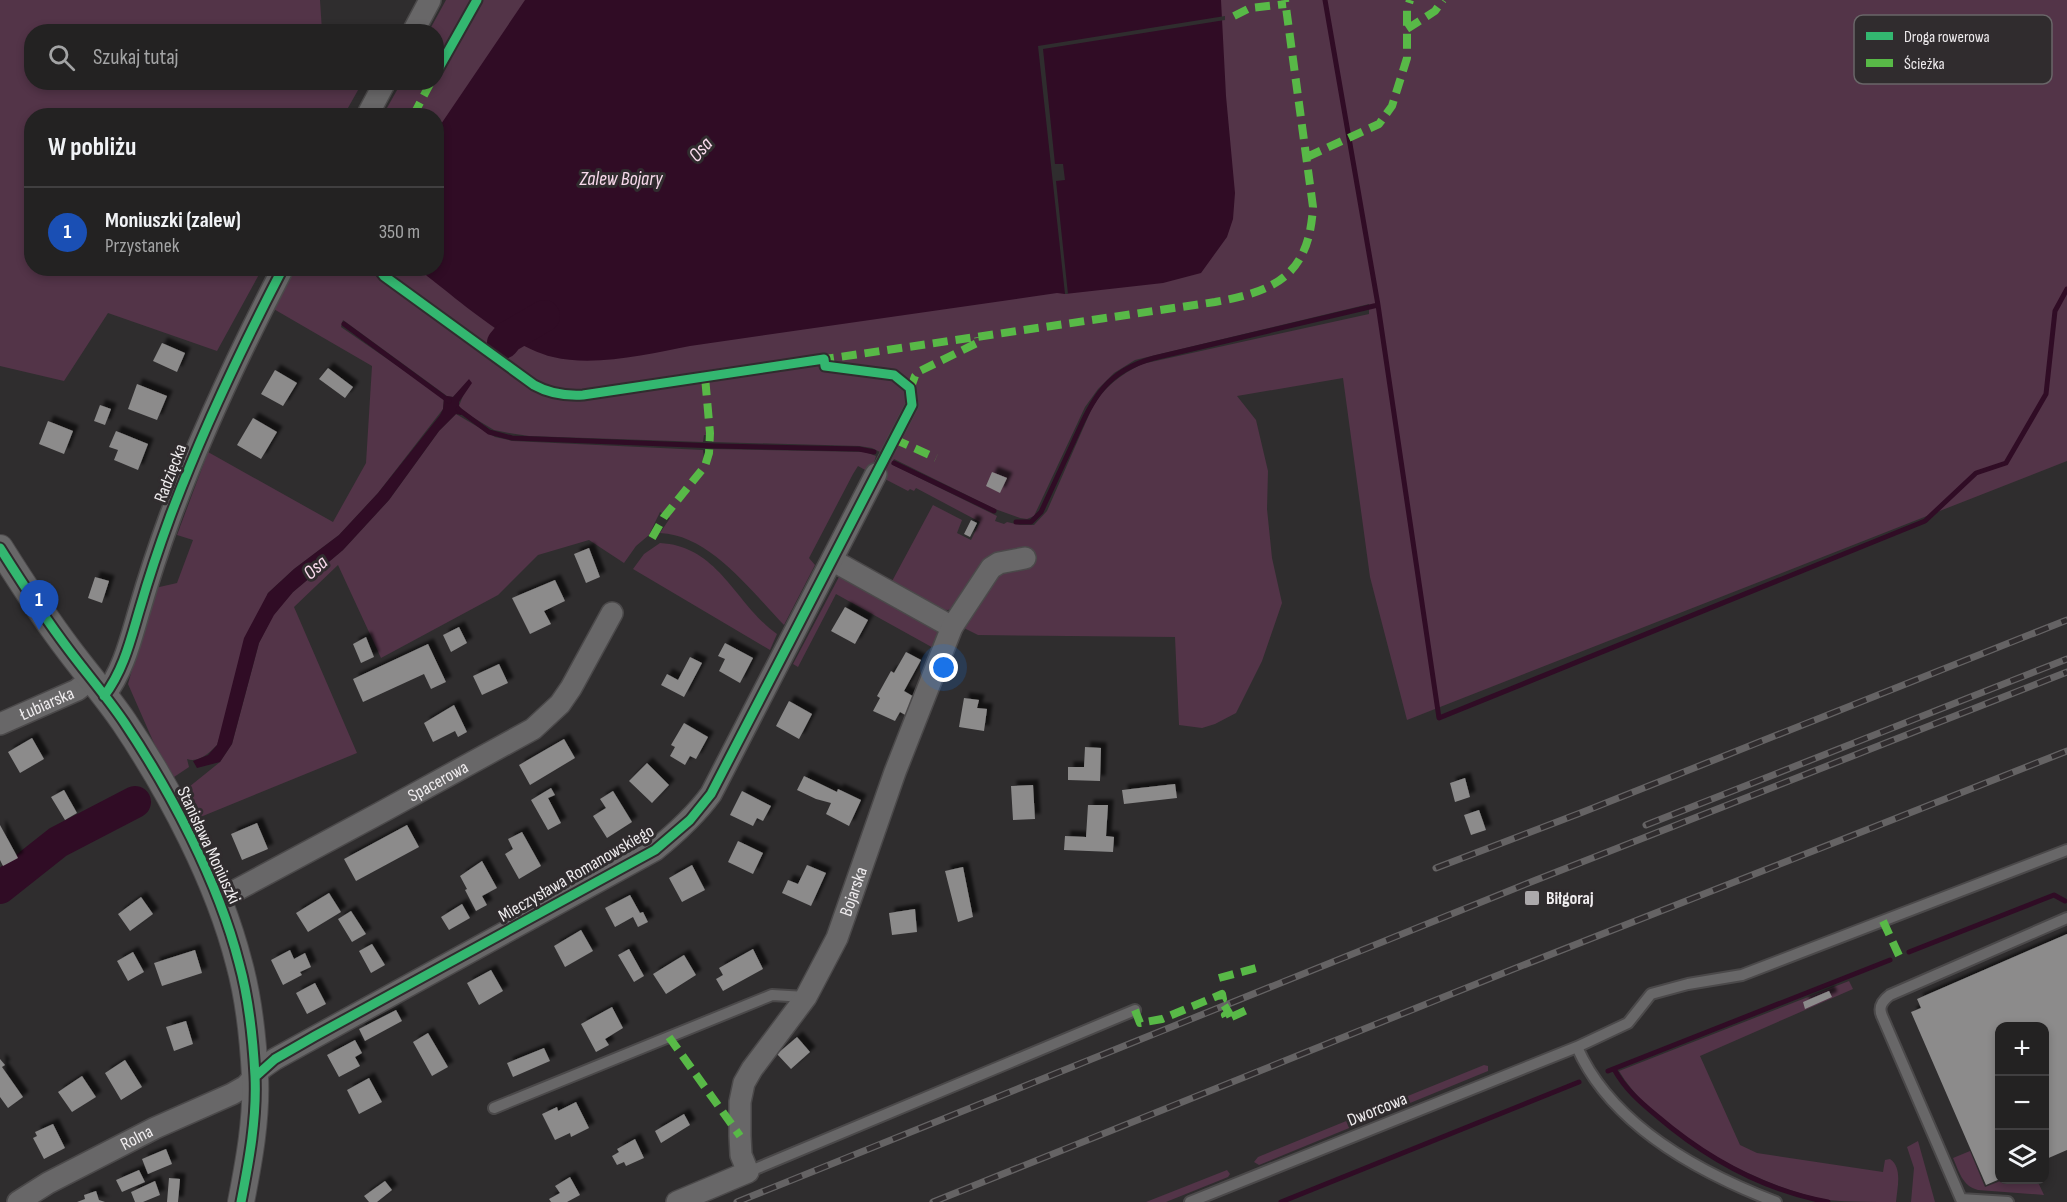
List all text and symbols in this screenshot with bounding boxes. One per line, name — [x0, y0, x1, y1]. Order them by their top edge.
legend — [1854, 15, 2052, 84]
search box — [24, 24, 444, 90]
text: Droga rowerowa — [1904, 28, 1990, 47]
icon: search — [45, 41, 78, 74]
text: Szukaj tutaj — [93, 44, 179, 71]
text: Ścieżka — [1904, 55, 1945, 74]
text: W pobliżu — [48, 132, 136, 163]
water label: Osa — [684, 132, 718, 167]
water label: Zalew Bojary — [578, 167, 664, 191]
text: Moniuszki (zalew) — [105, 207, 241, 234]
text: 1 — [64, 220, 71, 244]
text: 350 m — [379, 220, 420, 244]
text: Przystanek — [105, 234, 179, 258]
street label: Radzięcka — [150, 441, 191, 505]
water label: Osa — [298, 551, 333, 585]
pin: 1 — [20, 580, 58, 630]
your location — [929, 653, 958, 682]
street label: Łubiarska — [16, 683, 77, 725]
street label: Spacerowa — [404, 757, 472, 807]
street label: Stanisława Moniuszki — [172, 783, 245, 907]
street label: Mieczysława Romanowskiego — [495, 820, 658, 927]
street label: Bojarska — [835, 864, 872, 919]
place label: Biłgoraj — [1546, 888, 1594, 909]
marker: Biłgoraj — [1523, 889, 1541, 907]
map controls — [1995, 1022, 2049, 1184]
button: + — [1995, 1022, 2049, 1076]
button: − — [1995, 1076, 2049, 1130]
street label: Dworcowa — [1344, 1088, 1410, 1131]
street label: Rolna — [117, 1121, 157, 1155]
button: layers — [1995, 1130, 2049, 1184]

